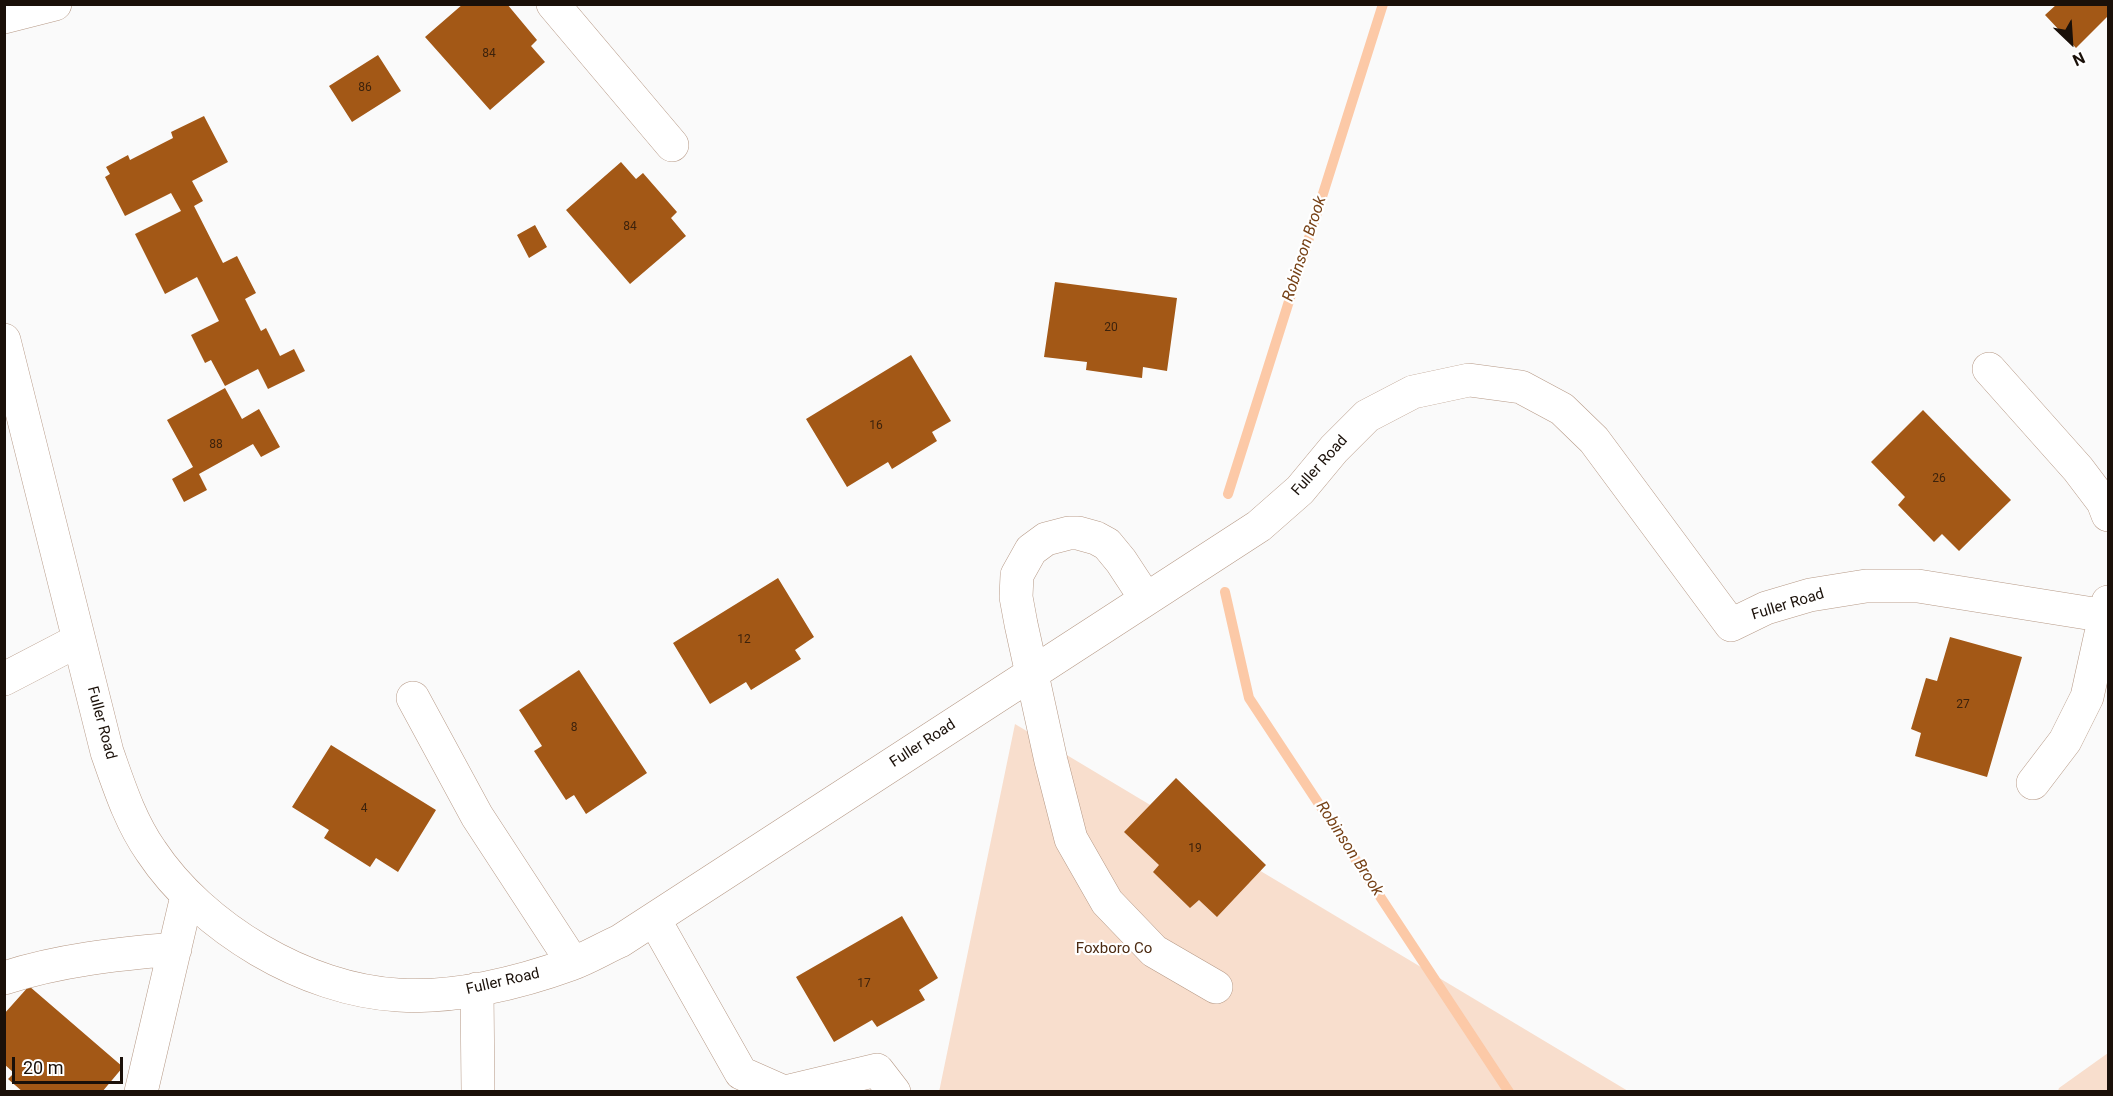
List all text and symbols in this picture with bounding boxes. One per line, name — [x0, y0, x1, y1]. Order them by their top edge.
north arrow — [2041, 12, 2101, 72]
house number: 84 — [482, 47, 496, 61]
text: N — [2070, 48, 2088, 70]
house number: 86 — [358, 81, 372, 95]
water label: Robinson Brook — [1279, 194, 1331, 304]
house number: 84 — [623, 220, 637, 234]
house number: 20 — [1104, 321, 1118, 335]
house number: 16 — [869, 419, 883, 433]
street label: Fuller Road — [1288, 432, 1352, 500]
house number: 88 — [209, 438, 223, 452]
house number: 26 — [1932, 472, 1946, 486]
street label: Fuller Road — [1750, 585, 1826, 625]
house number: 12 — [737, 633, 751, 647]
street label: Fuller Road — [83, 685, 119, 761]
house number: 27 — [1956, 698, 1970, 712]
street label: Fuller Road — [887, 716, 959, 772]
house number: 8 — [571, 721, 577, 735]
water label: Robinson Brook — [1311, 798, 1387, 900]
house number: 4 — [361, 802, 367, 816]
house number: 19 — [1188, 842, 1202, 856]
park label: Foxboro Co — [1076, 940, 1152, 958]
street label: Fuller Road — [465, 965, 541, 999]
house number: 17 — [857, 977, 871, 991]
scale bar — [15, 1045, 126, 1083]
text: 20 m — [23, 1057, 63, 1078]

